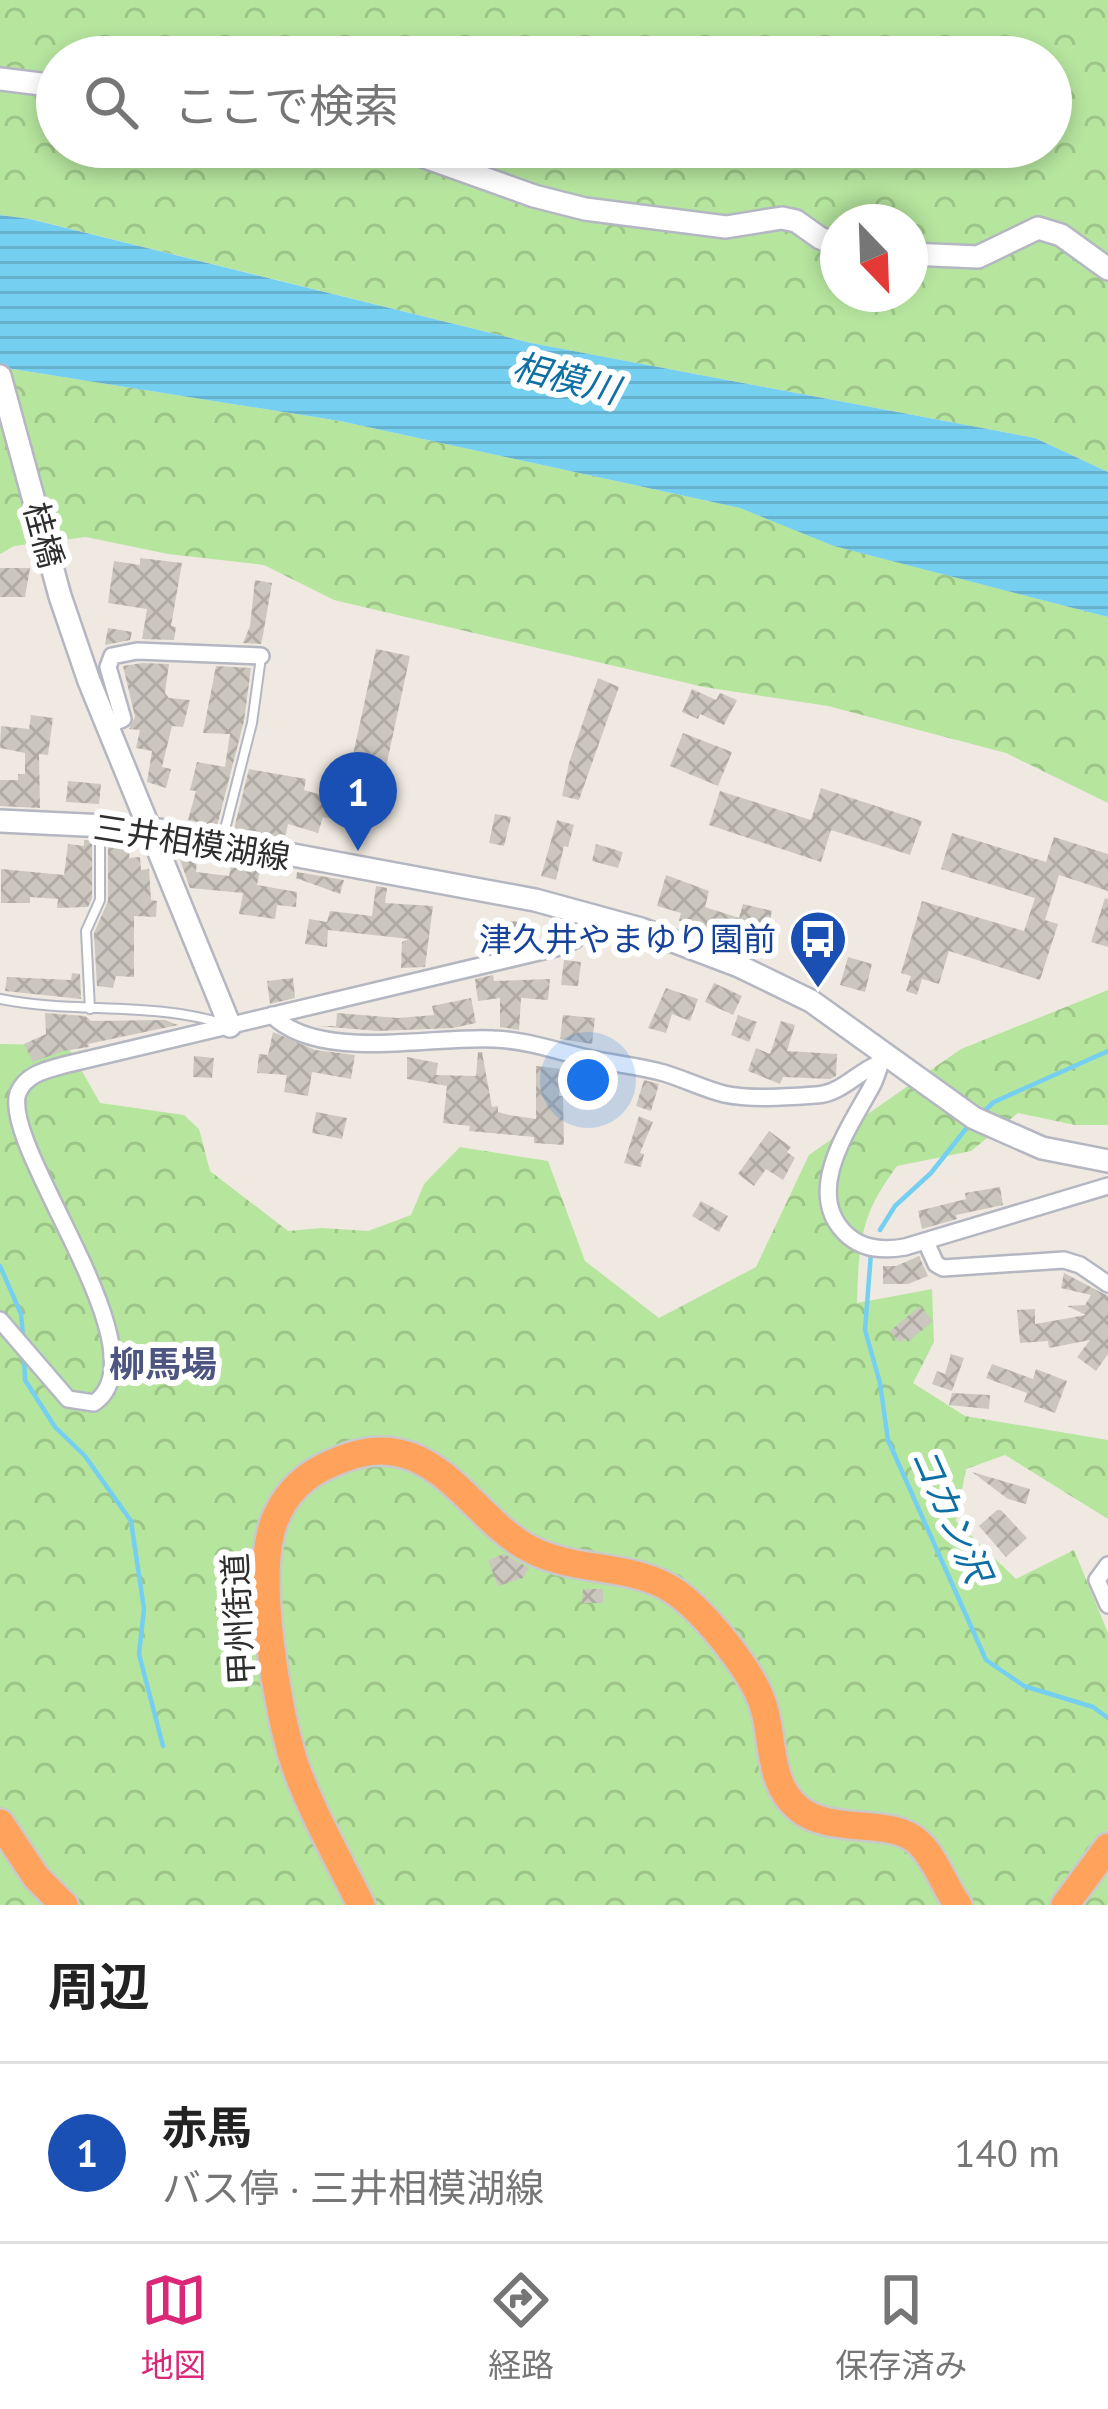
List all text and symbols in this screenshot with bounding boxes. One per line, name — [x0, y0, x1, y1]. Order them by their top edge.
search box — [36, 36, 1072, 168]
icon: search — [78, 69, 144, 135]
text: ここで検索 — [174, 76, 399, 134]
north arrow — [820, 204, 928, 312]
water label: 相模川 — [508, 342, 628, 414]
street label: 桂橋 — [15, 497, 74, 572]
pin: 1 — [319, 752, 397, 851]
street label: 三井相模湖線 — [91, 805, 293, 878]
bus stop icon: 津久井やまゆり園前 — [787, 908, 849, 990]
place label: 津久井やまゆり園前 — [479, 917, 776, 960]
your location — [558, 1050, 618, 1110]
district label: 柳馬場 — [109, 1340, 217, 1387]
water label: コカン沢 — [901, 1438, 1004, 1593]
street label: 甲州街道 — [213, 1552, 262, 1686]
text: 周辺 — [48, 1953, 150, 2019]
text: 赤馬 — [162, 2098, 252, 2156]
text: 1 — [76, 2127, 98, 2178]
text: 140 m — [954, 2127, 1060, 2178]
text: バス停 · 三井相模湖線 — [162, 2162, 544, 2213]
tab: 地図 — [141, 2267, 207, 2387]
tab: 経路 — [488, 2267, 554, 2387]
tab: 保存済み — [835, 2267, 967, 2387]

